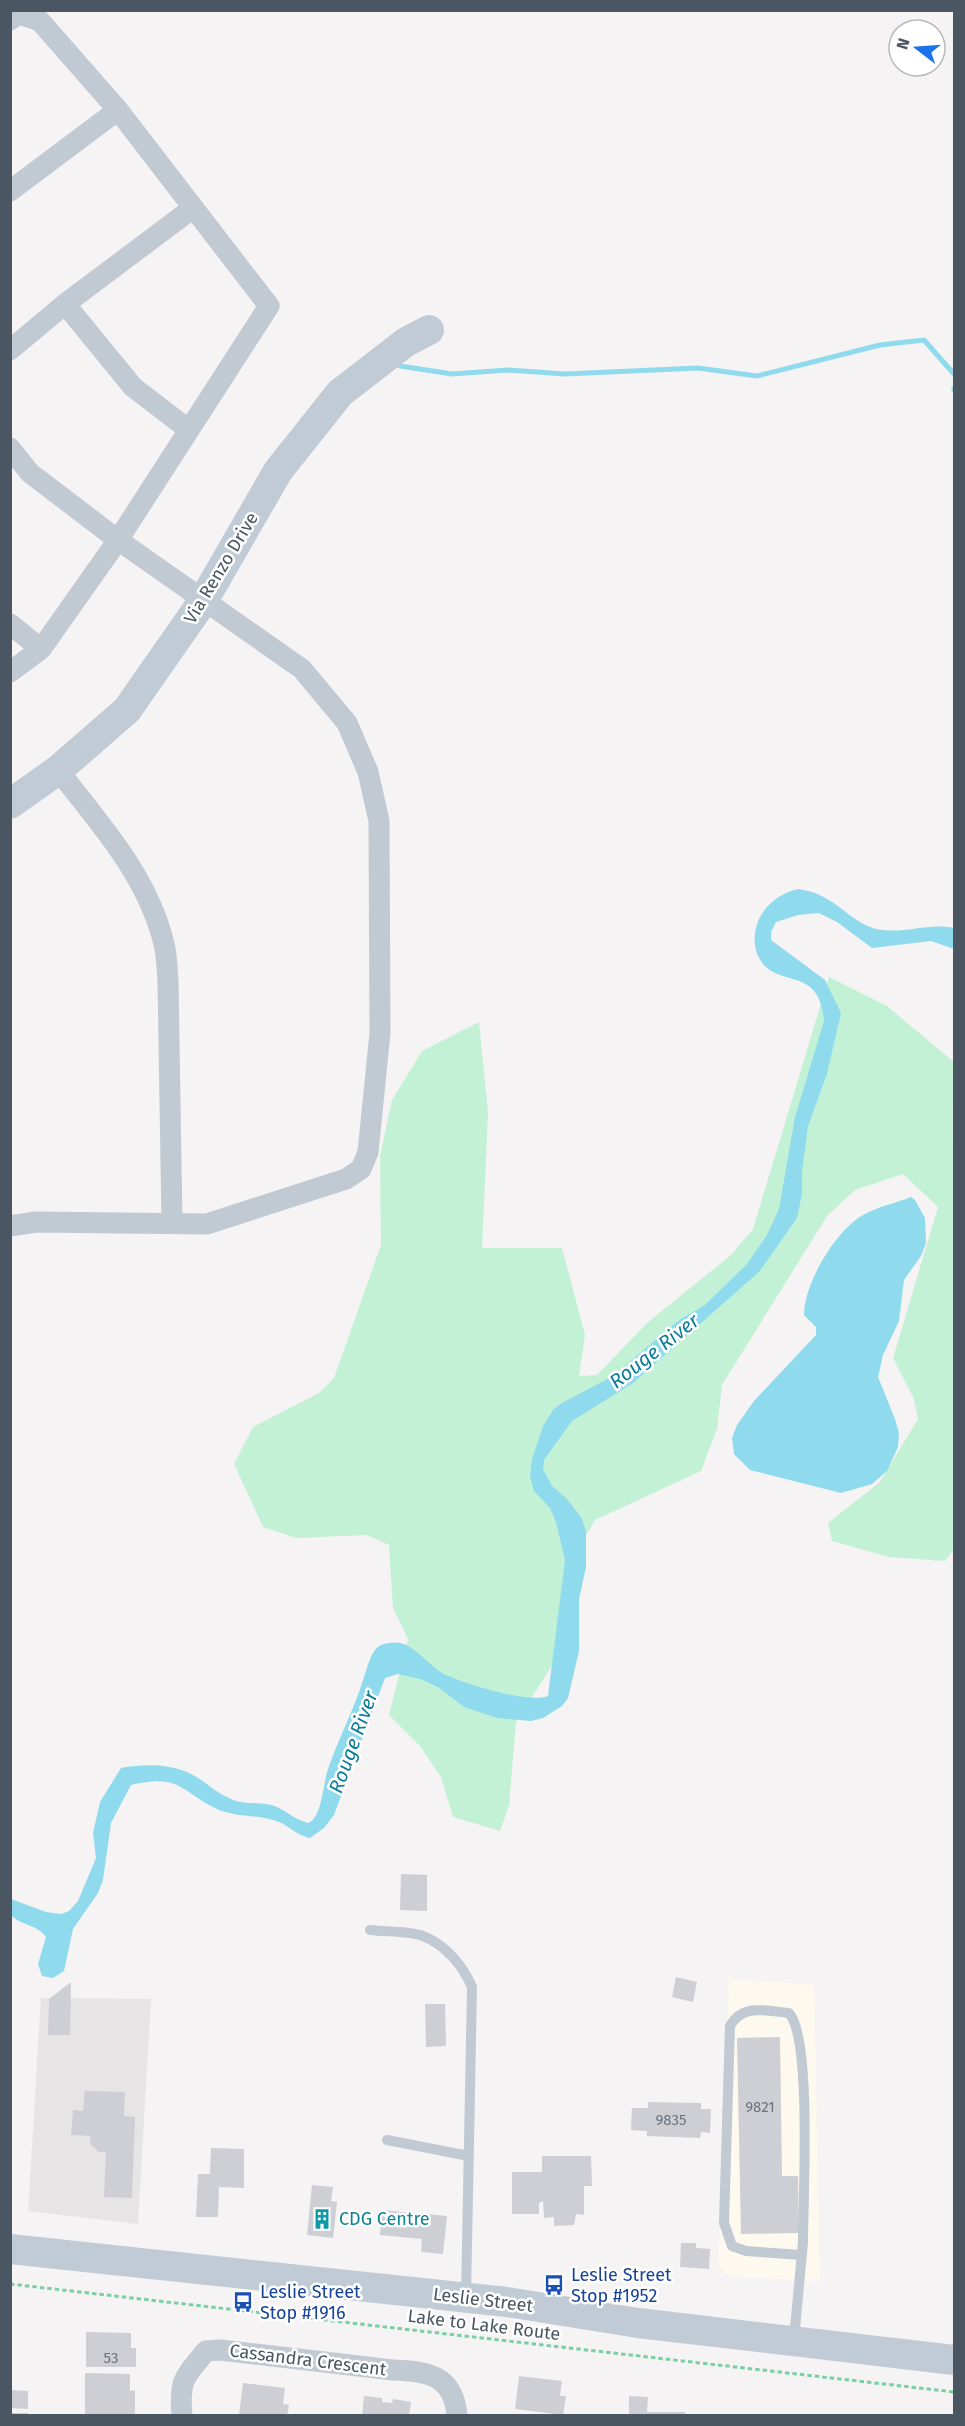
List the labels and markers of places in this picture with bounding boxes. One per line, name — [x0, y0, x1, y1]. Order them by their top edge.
building icon: CDG Centre — [310, 2207, 334, 2231]
place label: CDG Centre — [339, 2208, 430, 2230]
place label: Leslie Street Stop #1952 — [571, 2264, 672, 2307]
bus stop icon: Leslie Street Stop #1952 — [542, 2273, 566, 2297]
place label: Leslie Street Stop #1916 — [260, 2281, 361, 2324]
bus stop icon: Leslie Street Stop #1916 — [231, 2290, 255, 2314]

